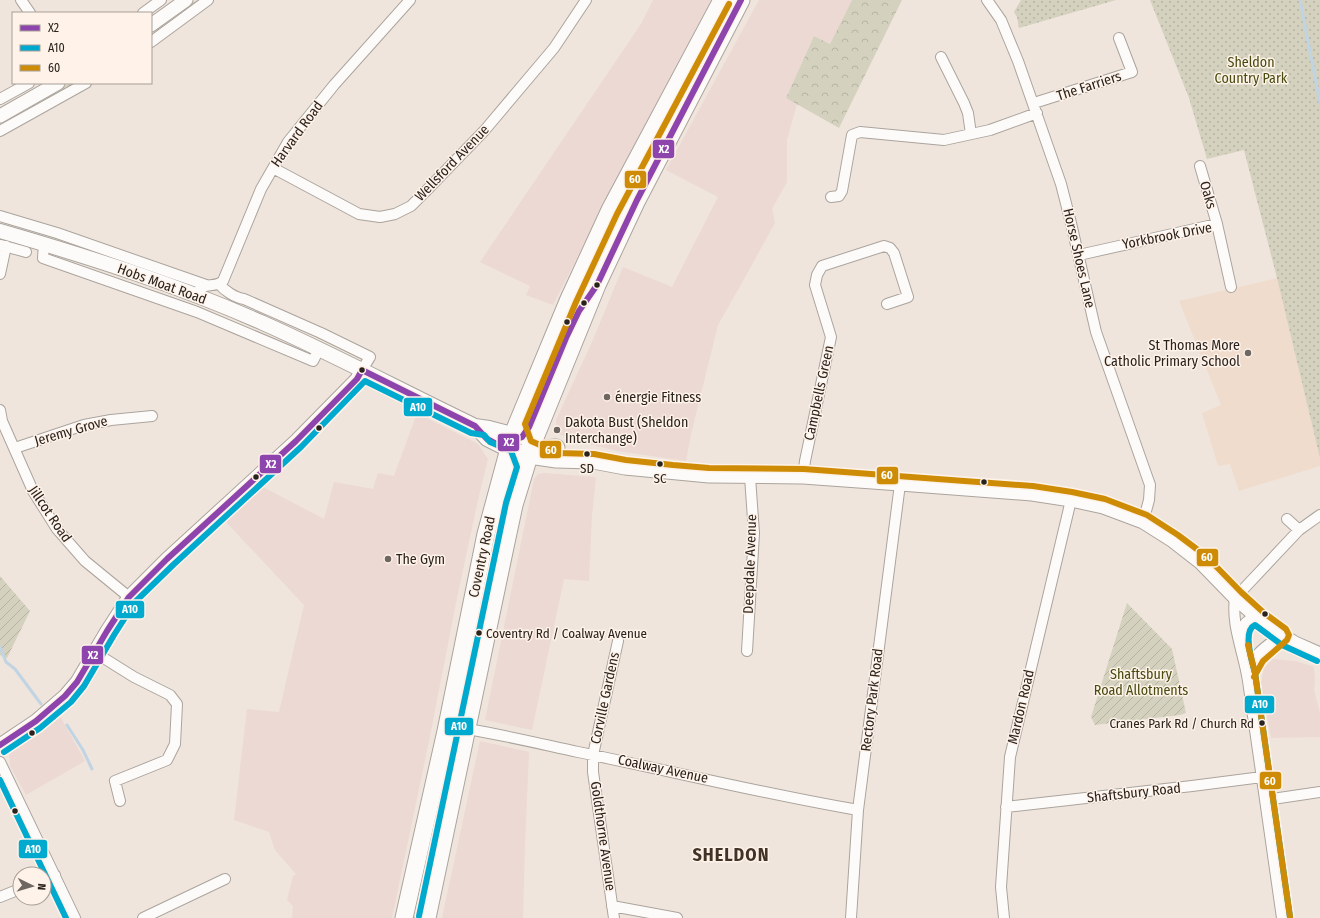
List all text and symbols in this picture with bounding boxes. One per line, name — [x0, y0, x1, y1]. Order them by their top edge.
legend — [12, 12, 152, 84]
text: X2 — [48, 21, 59, 35]
text: A10 — [48, 41, 65, 55]
park label: Sheldon Country Park — [1215, 54, 1288, 87]
text: 60 — [48, 61, 60, 75]
street label: The Farriers — [1054, 68, 1124, 104]
street label: Harvard Road — [267, 98, 327, 170]
street label: Wellsford Avenue — [411, 121, 493, 205]
line badge: X2 — [652, 139, 675, 159]
text: X2 — [658, 143, 669, 156]
line badge: 60 — [624, 170, 647, 189]
text: 60 — [629, 173, 641, 186]
street label: Oaks — [1196, 179, 1220, 211]
street label: Horse Shoes Lane — [1059, 206, 1099, 310]
street label: Yorkbrook Drive — [1121, 219, 1213, 253]
street label: Hobs Moat Road — [115, 260, 209, 308]
unlabelled marker — [592, 280, 602, 290]
unlabelled marker — [579, 298, 589, 308]
unlabelled marker — [562, 317, 572, 327]
place label: St Thomas More Catholic Primary School — [1104, 337, 1240, 370]
street label: Campbells Green — [801, 344, 837, 442]
marker: St Thomas More Catholic Primary School — [1243, 348, 1253, 358]
unlabelled marker — [357, 365, 367, 375]
place label: énergie Fitness — [615, 389, 701, 406]
marker: énergie Fitness — [602, 392, 612, 402]
line badge: A10 — [403, 397, 433, 417]
text: A10 — [409, 401, 426, 414]
street label: Jeremy Grove — [32, 412, 110, 450]
place label: Dakota Bust (Sheldon Interchange) — [565, 414, 688, 447]
unlabelled marker — [314, 423, 324, 433]
marker: Dakota Bust (Sheldon Interchange) — [552, 425, 562, 435]
line badge: X2 — [497, 433, 520, 452]
text: X2 — [503, 436, 514, 449]
line badge: 60 — [539, 440, 562, 459]
text: 60 — [545, 444, 557, 457]
marker: SD — [582, 449, 592, 459]
line badge: X2 — [259, 454, 282, 474]
text: X2 — [265, 458, 276, 471]
marker: SC — [655, 459, 665, 469]
place label: SD — [580, 461, 594, 476]
line badge: 60 — [876, 466, 899, 485]
text: 60 — [881, 469, 893, 482]
place label: SC — [653, 471, 667, 486]
unlabelled marker — [251, 472, 261, 482]
unlabelled marker — [979, 477, 989, 487]
street label: Jillcot Road — [25, 482, 75, 546]
street label: Deepdale Avenue — [740, 514, 760, 614]
street label: Coventry Road — [465, 515, 499, 599]
line badge: 60 — [1196, 548, 1219, 567]
place label: The Gym — [396, 551, 445, 568]
text: 60 — [1201, 551, 1213, 564]
marker: The Gym — [383, 554, 393, 564]
line badge: A10 — [115, 600, 145, 619]
text: A10 — [121, 603, 138, 616]
unlabelled marker — [1260, 609, 1270, 619]
place label: Coventry Rd / Coalway Avenue — [486, 626, 647, 641]
marker: Coventry Rd / Coalway Avenue — [474, 628, 484, 638]
line badge: X2 — [81, 645, 104, 665]
street label: Rectory Park Road — [857, 648, 887, 752]
text: X2 — [87, 649, 98, 662]
street label: Corville Gardens — [587, 650, 623, 746]
park label: Shaftsbury Road Allotments — [1094, 666, 1188, 699]
street label: Mardon Road — [1004, 668, 1038, 746]
line badge: A10 — [1244, 695, 1275, 714]
text: A10 — [1251, 698, 1268, 711]
place label: Cranes Park Rd / Church Rd — [1109, 716, 1254, 731]
line badge: A10 — [444, 717, 474, 736]
marker: Cranes Park Rd / Church Rd — [1257, 718, 1267, 728]
text: A10 — [450, 720, 467, 733]
unlabelled marker — [27, 728, 37, 738]
street label: Coalway Avenue — [616, 751, 710, 787]
line badge: 60 — [1259, 771, 1282, 790]
text: 60 — [1264, 775, 1276, 788]
street label: Goldthorne Avenue — [587, 780, 619, 892]
street label: Shaftsbury Road — [1086, 780, 1182, 806]
unlabelled marker — [10, 806, 20, 816]
line badge: A10 — [18, 839, 48, 859]
text: A10 — [24, 843, 41, 856]
district label: SHELDON — [693, 844, 769, 866]
north arrow — [12, 866, 52, 906]
text: N — [35, 883, 48, 891]

